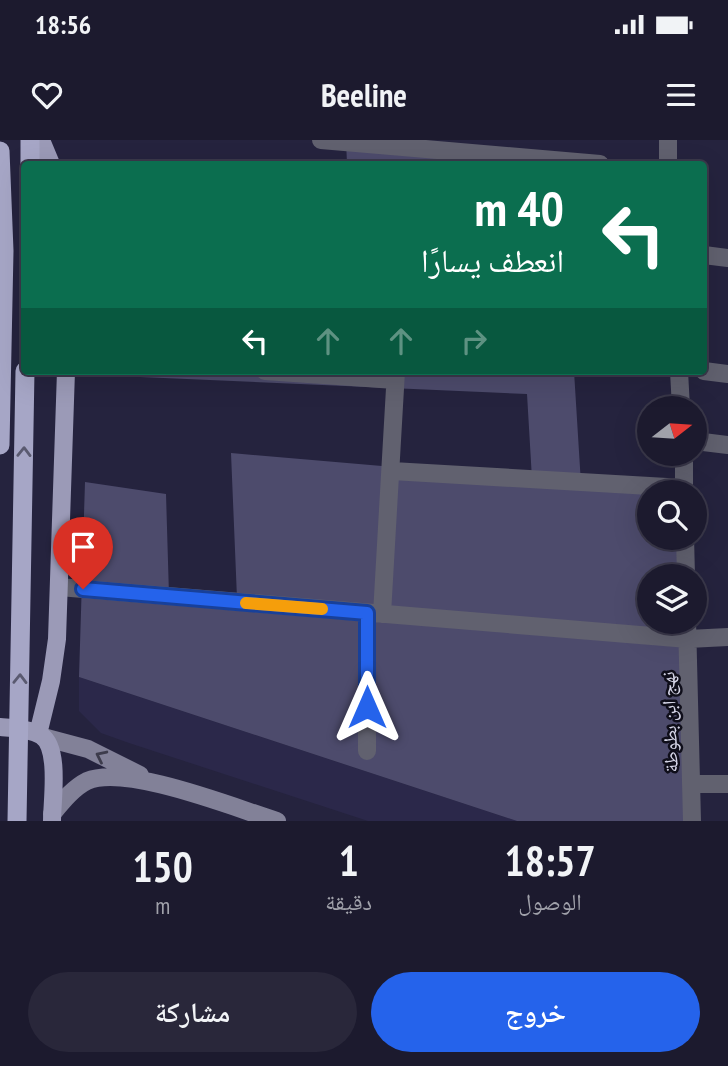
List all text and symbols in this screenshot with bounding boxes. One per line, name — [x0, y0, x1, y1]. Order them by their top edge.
text: 18:56 — [35, 8, 91, 41]
text: Beeline — [321, 74, 407, 116]
icon: heart — [28, 76, 66, 114]
icon: menu — [662, 76, 700, 114]
text: 40 m — [475, 176, 564, 240]
icon: left — [588, 189, 679, 280]
text: انعطف يسارًا — [421, 239, 564, 281]
icon: left — [236, 322, 274, 360]
icon: ahead — [309, 322, 347, 360]
icon: ahead — [382, 322, 420, 360]
icon: right — [455, 322, 493, 360]
north arrow — [637, 396, 707, 466]
map controls — [637, 396, 707, 634]
one-way arrow — [16, 446, 32, 457]
button: search — [637, 480, 707, 550]
pin — [53, 517, 113, 589]
icon: arrive — [64, 528, 102, 566]
button: layers — [637, 564, 707, 634]
position arrow — [330, 670, 404, 744]
street label: نهج ابن بطوطة — [655, 671, 684, 773]
one-way arrow — [13, 674, 28, 685]
one-way arrow — [96, 750, 108, 764]
text: 1 — [339, 833, 359, 888]
text: 18:57 — [505, 833, 595, 888]
text: 150 — [133, 839, 193, 894]
text: دقيقة — [325, 887, 372, 916]
text: الوصول — [518, 887, 582, 916]
text: m — [155, 891, 170, 920]
button: مشاركة — [28, 972, 357, 1052]
button: خروج — [371, 972, 700, 1052]

